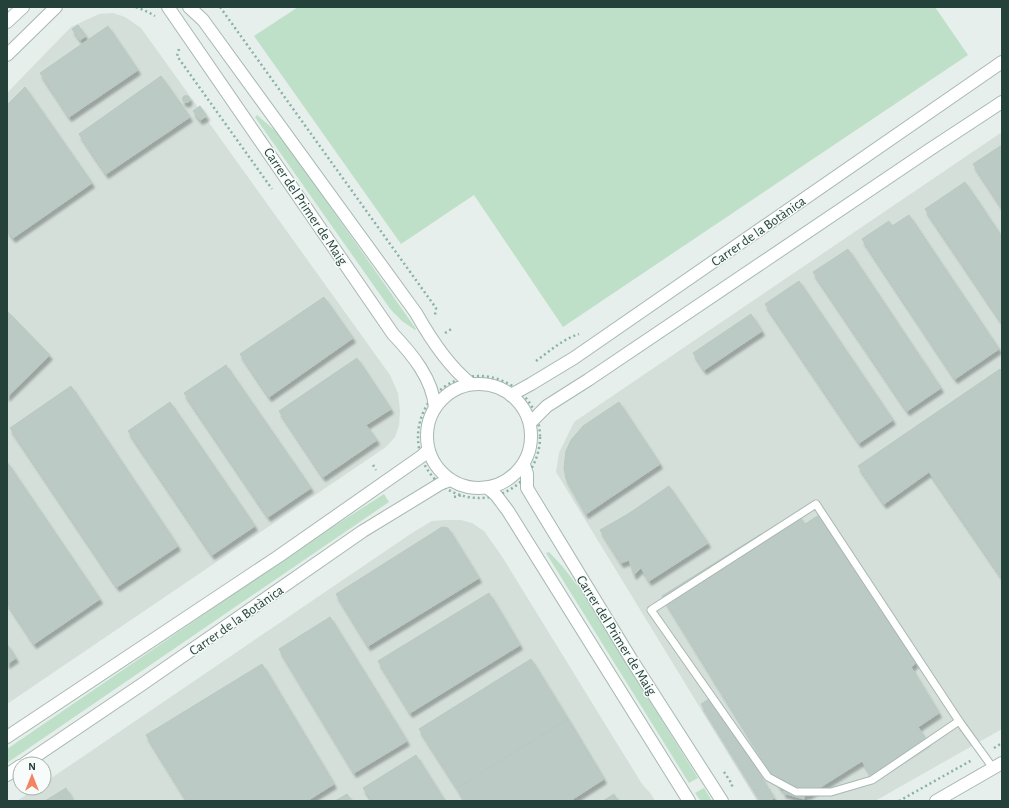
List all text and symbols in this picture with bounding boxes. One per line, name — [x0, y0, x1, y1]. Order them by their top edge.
street label: Carrer del Primer de Maig — [261, 145, 350, 268]
street label: Carrer de la Botànica — [709, 194, 809, 270]
street label: Carrer del Primer de Maig — [574, 573, 659, 698]
street label: Carrer de la Botànica — [187, 583, 287, 659]
north arrow — [12, 756, 52, 796]
text: N — [28, 761, 36, 772]

